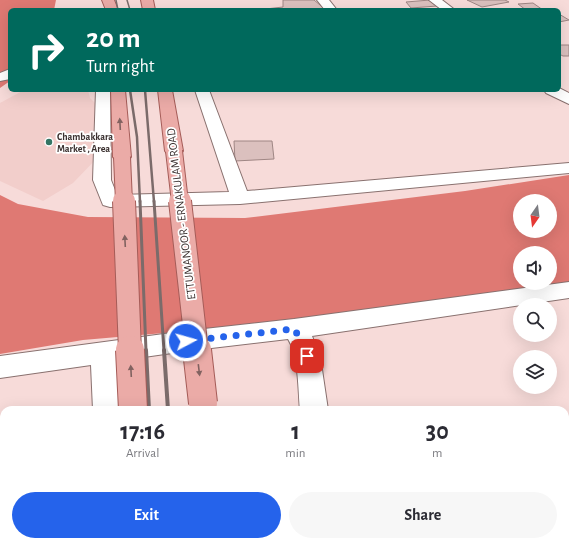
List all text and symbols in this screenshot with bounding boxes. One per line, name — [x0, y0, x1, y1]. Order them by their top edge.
icon: right — [20, 24, 72, 76]
text: 20 m — [86, 25, 141, 53]
text: Turn right — [86, 58, 155, 76]
one-way arrow — [116, 118, 123, 130]
street label: ETTUMANOOR - ERNAKULAM ROAD — [164, 127, 197, 300]
place label: Chambakkara Market , Area — [57, 132, 113, 154]
marker: Chambakkara Market , Area — [44, 137, 54, 147]
north arrow — [513, 194, 557, 238]
map controls — [513, 194, 557, 394]
one-way arrow — [122, 235, 129, 247]
button: sound — [513, 246, 557, 290]
button: search — [513, 298, 557, 342]
position arrow — [165, 320, 207, 362]
pin — [290, 339, 324, 373]
icon: arrive — [296, 345, 318, 367]
button: layers — [513, 350, 557, 394]
one-way arrow — [128, 364, 134, 377]
one-way arrow — [196, 364, 203, 376]
text: 17:16 — [120, 420, 165, 444]
text: 1 — [291, 420, 300, 444]
text: 30 — [426, 420, 449, 444]
text: Arrival — [126, 447, 159, 460]
text: min — [285, 447, 306, 460]
text: m — [432, 447, 442, 460]
button: Exit — [12, 492, 281, 538]
button: Share — [289, 492, 557, 538]

